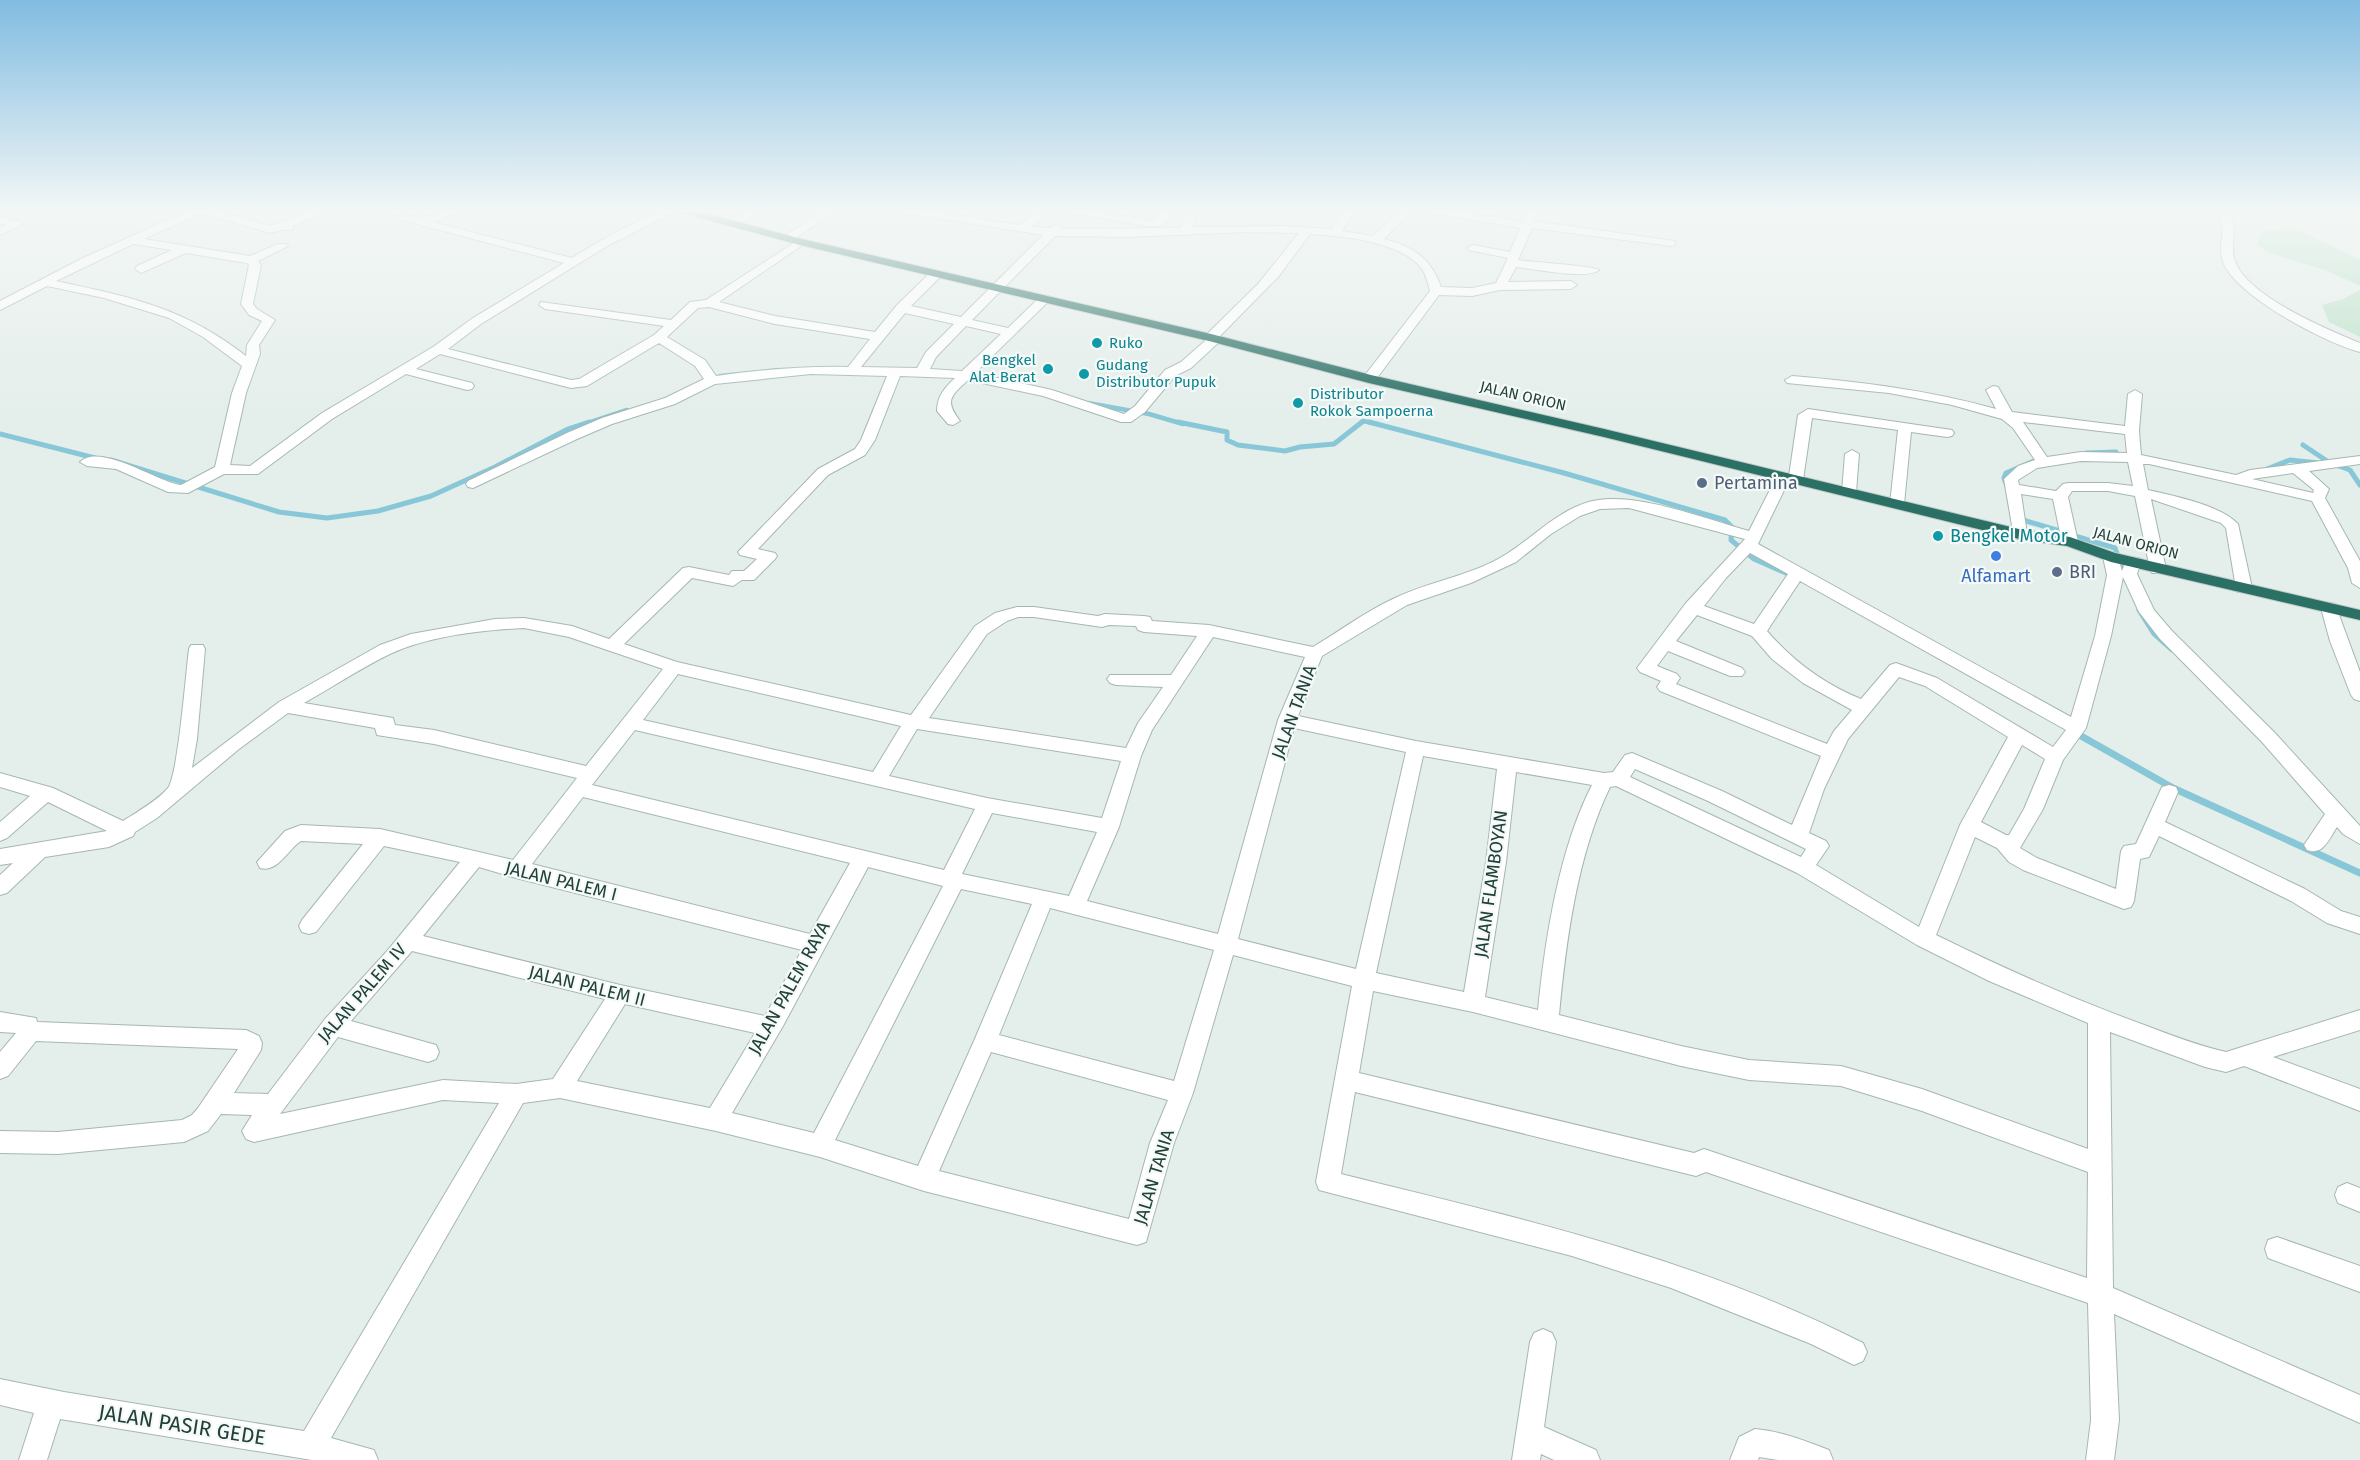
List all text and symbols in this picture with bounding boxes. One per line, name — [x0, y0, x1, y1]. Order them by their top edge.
place label: Ruko — [1109, 334, 1143, 352]
marker: Ruko — [1090, 336, 1104, 350]
place label: Bengkel Alat Berat — [969, 351, 1037, 386]
place label: Gudang Distributor Pupuk — [1096, 356, 1216, 391]
marker: Bengkel Alat Berat — [1041, 362, 1055, 376]
marker: Gudang Distributor Pupuk — [1077, 367, 1091, 381]
street label: JALAN ORION — [1478, 377, 1568, 415]
place label: Distributor Rokok Sampoerna — [1310, 385, 1433, 420]
marker: Distributor Rokok Sampoerna — [1291, 396, 1305, 410]
place label: Pertamina — [1714, 472, 1798, 494]
marker: Pertamina — [1695, 476, 1709, 490]
street label: JALAN ORION — [2091, 523, 2181, 563]
place label: Bengkel Motor — [1950, 525, 2068, 547]
marker: Bengkel Motor — [1931, 529, 1945, 543]
marker: Alfamart — [1989, 549, 2003, 563]
place label: BRI — [2069, 561, 2096, 583]
place label: Alfamart — [1961, 565, 2031, 587]
marker: BRI — [2050, 565, 2064, 579]
street label: JALAN TANIA — [1267, 661, 1321, 762]
street label: JALAN FLAMBOYAN — [1470, 809, 1512, 959]
street label: JALAN PALEM I — [503, 856, 619, 906]
street label: JALAN PALEM RAYA — [743, 917, 835, 1058]
street label: JALAN PALEM IV — [313, 939, 411, 1047]
street label: JALAN PALEM II — [526, 961, 648, 1011]
street label: JALAN TANIA — [1129, 1126, 1179, 1227]
street label: JALAN PASIR GEDE — [97, 1399, 267, 1451]

